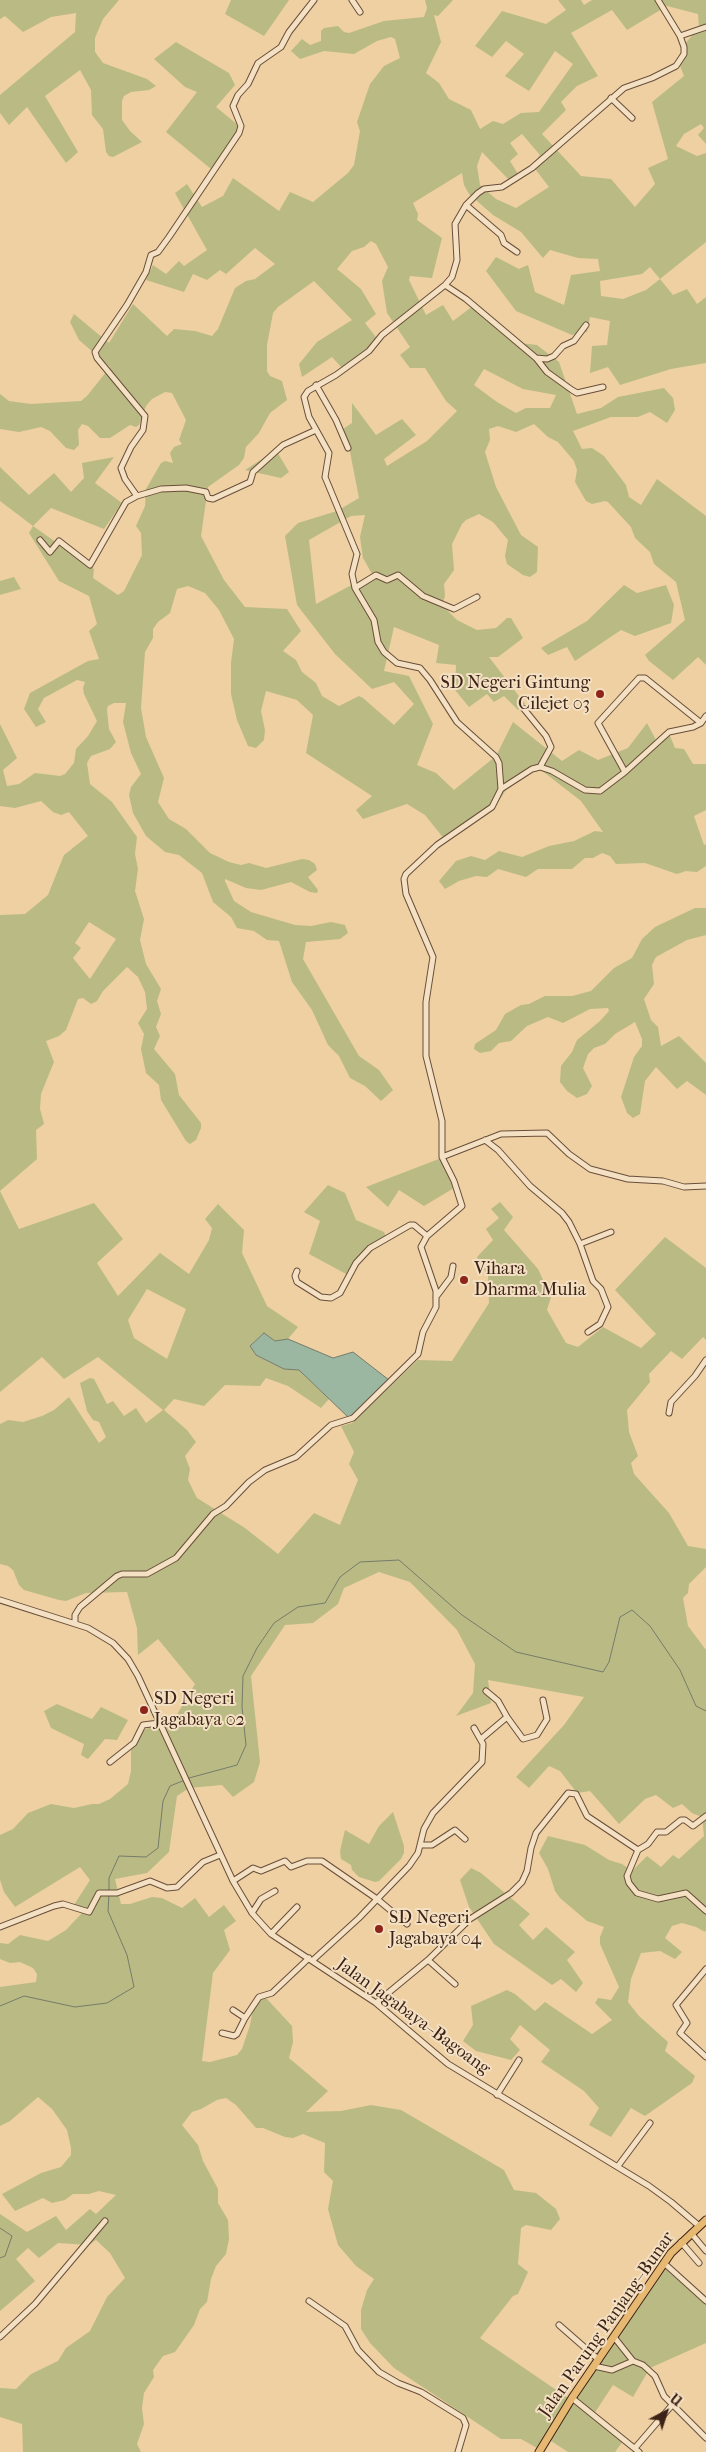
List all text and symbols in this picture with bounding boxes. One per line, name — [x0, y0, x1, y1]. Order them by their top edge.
place label: SD Negeri Gintung Cilejet 03 — [440, 673, 590, 716]
marker: SD Negeri Gintung Cilejet 03 — [594, 688, 606, 700]
place label: Vihara Dharma Mulia — [474, 1259, 586, 1302]
marker: Vihara Dharma Mulia — [458, 1274, 470, 1286]
place label: SD Negeri Jagabaya 02 — [154, 1689, 245, 1732]
marker: SD Negeri Jagabaya 02 — [138, 1704, 150, 1716]
place label: SD Negeri Jagabaya 04 — [389, 1908, 481, 1950]
marker: SD Negeri Jagabaya 04 — [373, 1923, 385, 1935]
street label: Jalan Jagabaya–Bagoang — [332, 1954, 494, 2080]
street label: Jalan Parung Panjang–Bunar — [535, 2228, 679, 2422]
north arrow — [641, 2387, 691, 2437]
text: U — [666, 2390, 686, 2410]

